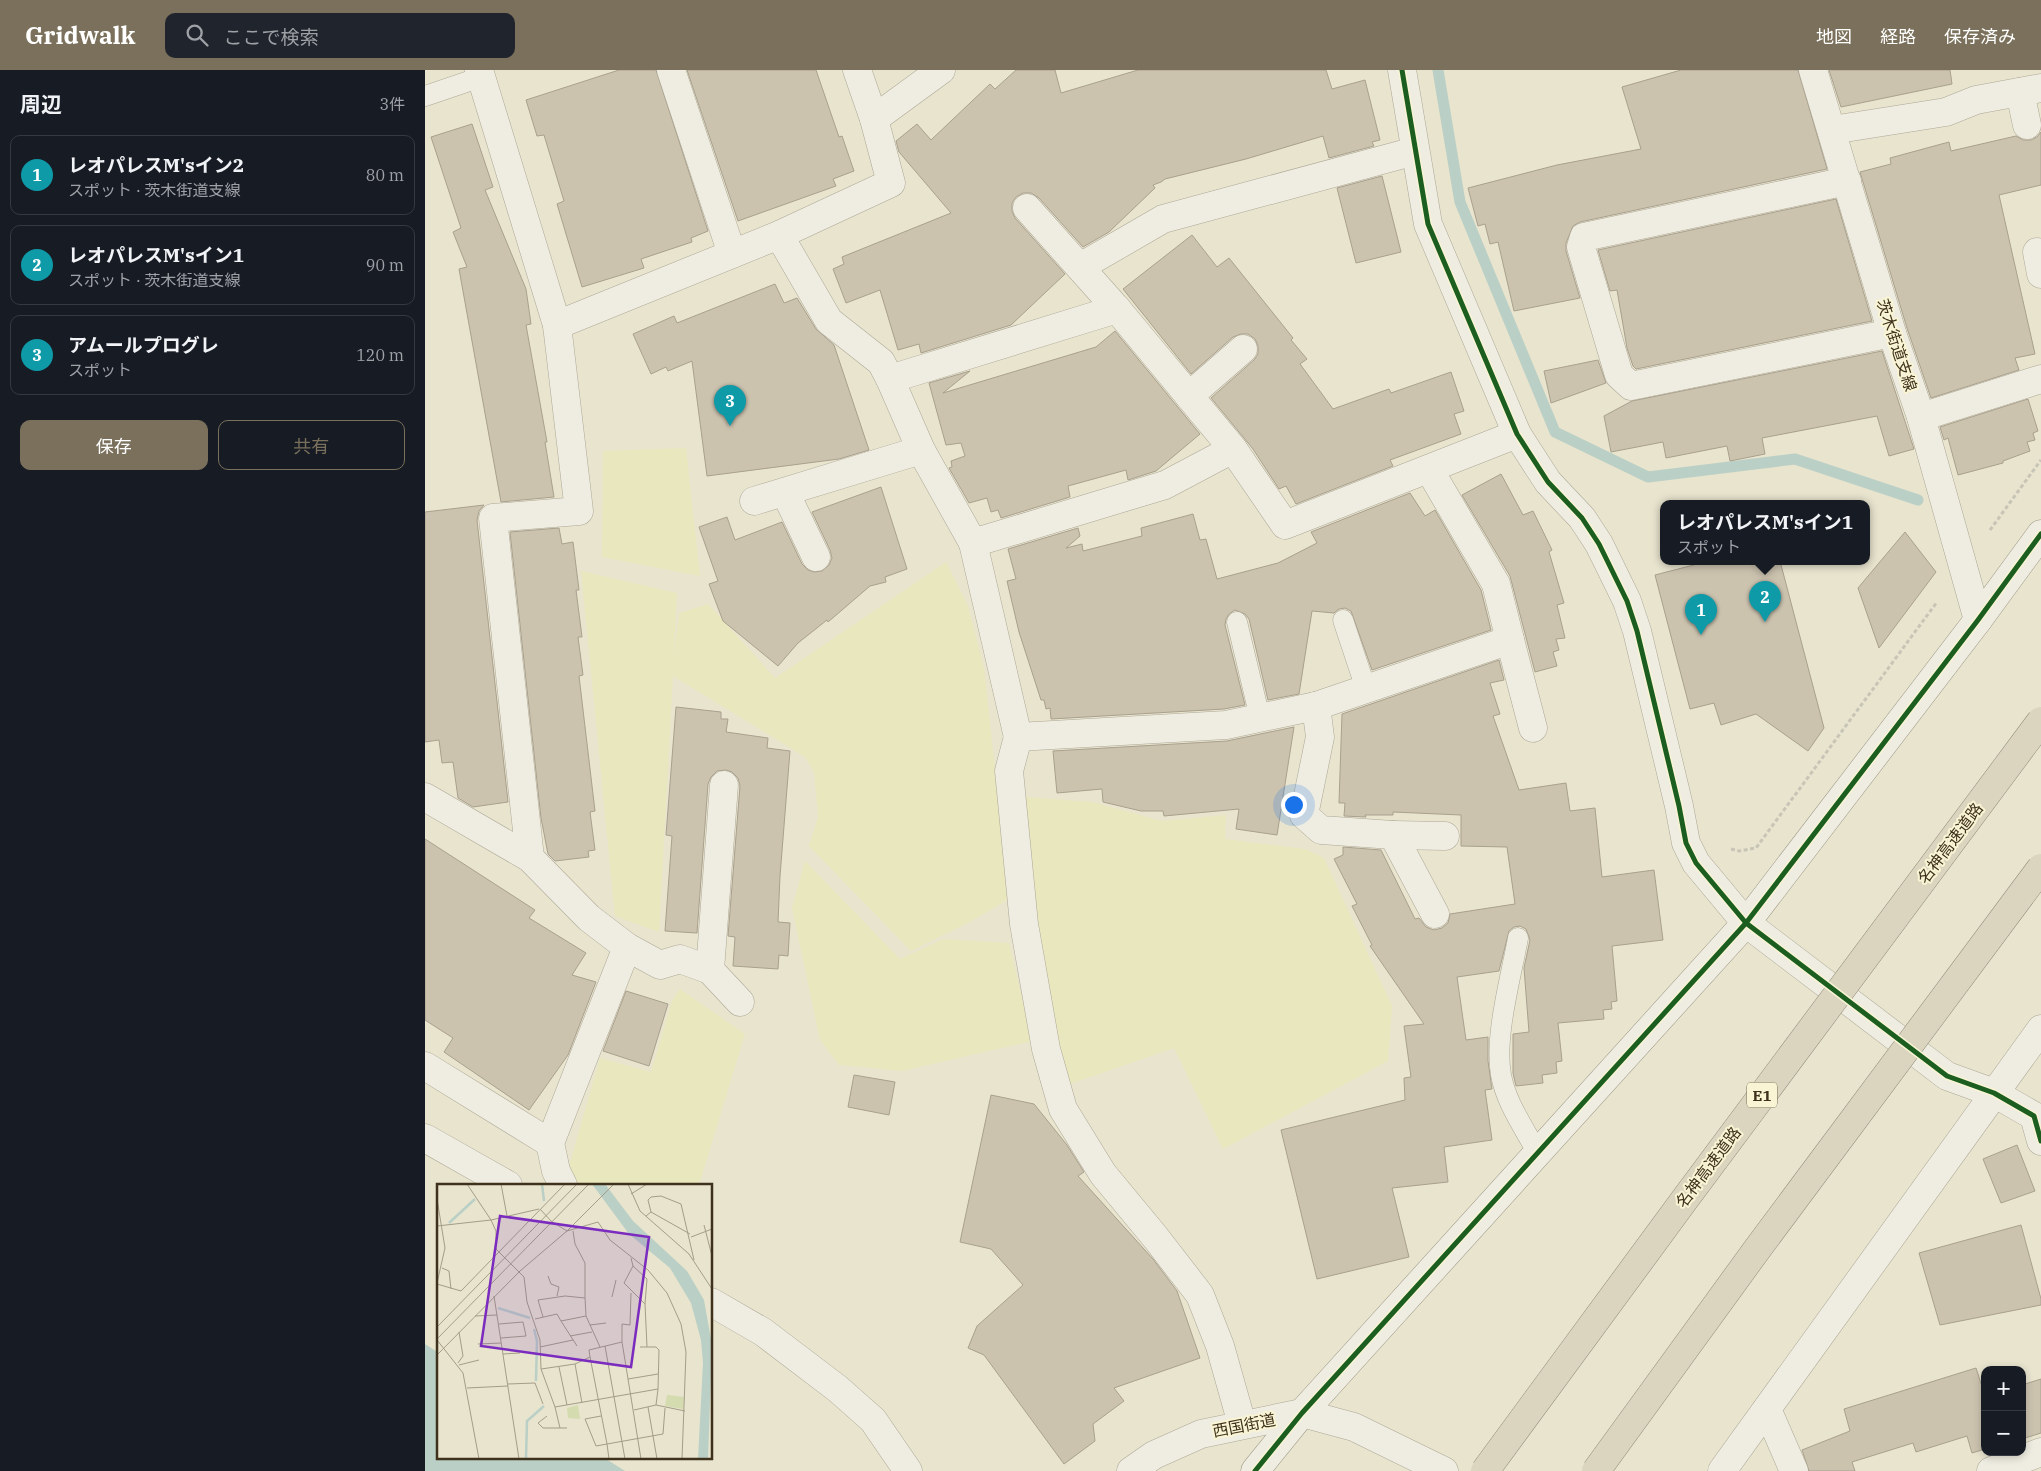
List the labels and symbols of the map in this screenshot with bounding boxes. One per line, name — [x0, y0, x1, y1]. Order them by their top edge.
street label: 茨木街道支線 — [1873, 296, 1921, 394]
pin: 3 — [714, 385, 746, 426]
pin: 2 — [1749, 581, 1781, 622]
pin: 1 — [1685, 594, 1717, 635]
your location — [1281, 792, 1307, 818]
street label: 名神高速道路 — [1913, 799, 1987, 887]
road number: E1 — [1747, 1082, 1777, 1108]
street label: 名神高速道路 — [1671, 1123, 1745, 1211]
inset map — [437, 1184, 713, 1458]
street label: 西国街道 — [1211, 1409, 1277, 1441]

